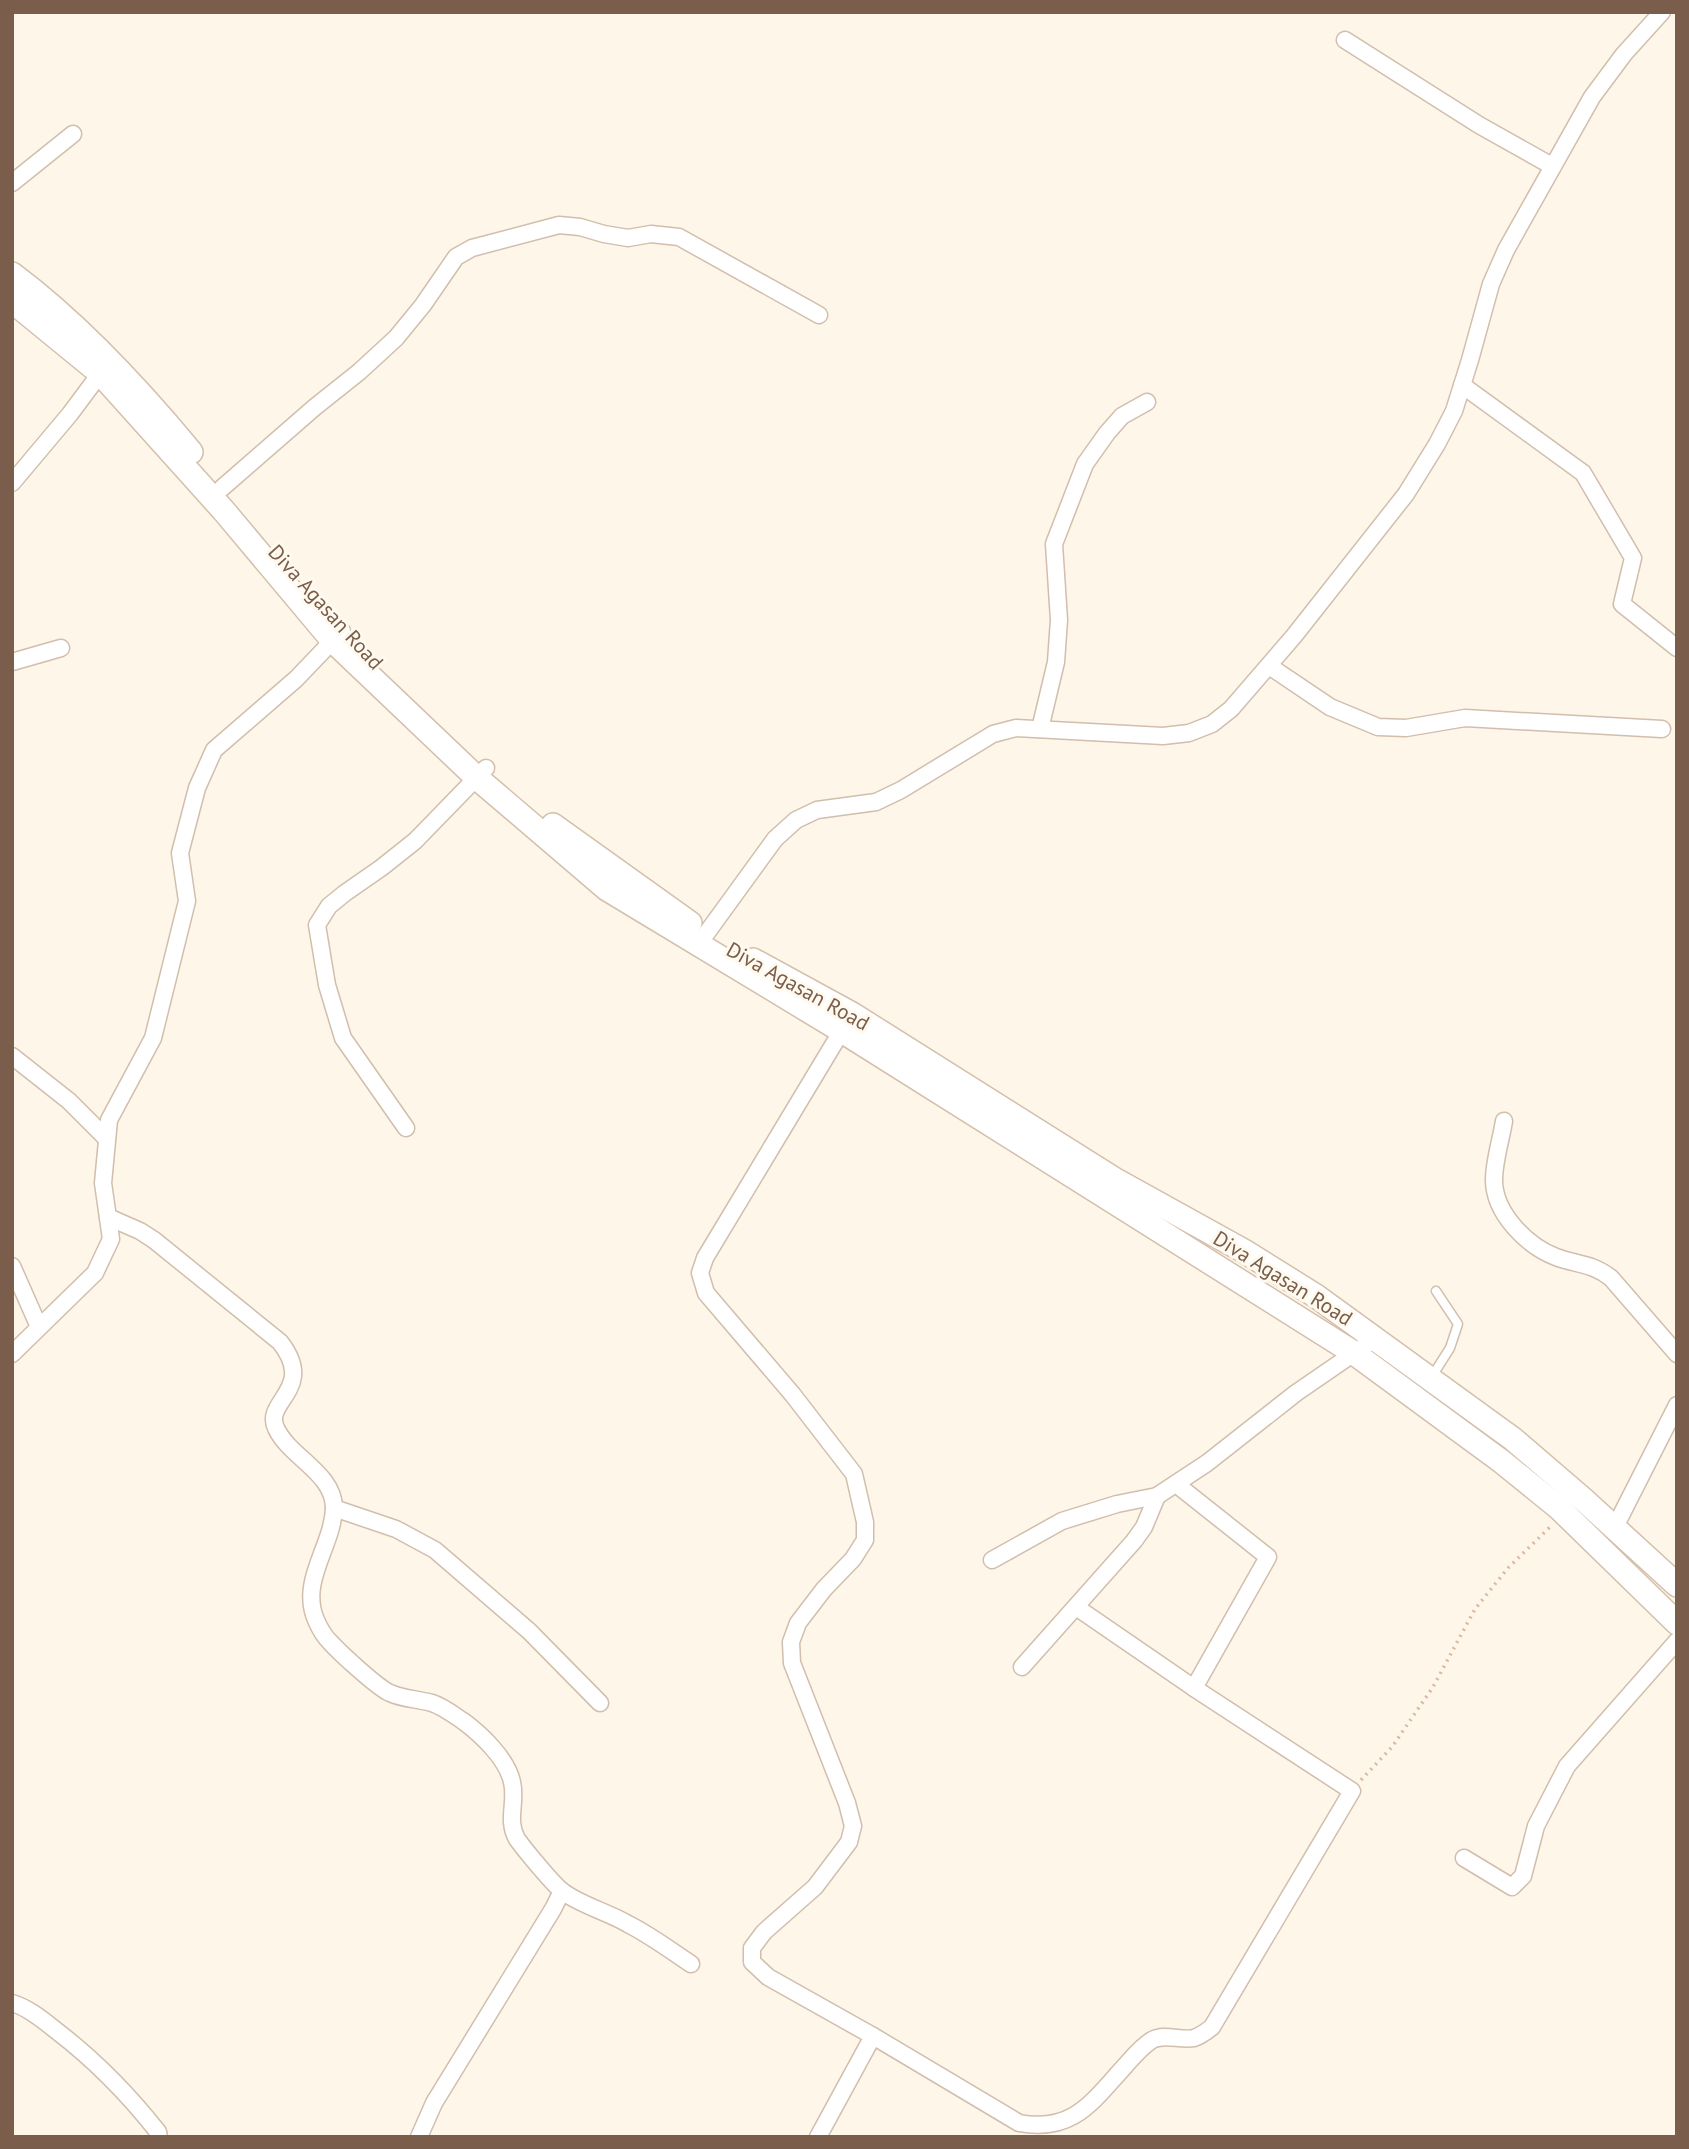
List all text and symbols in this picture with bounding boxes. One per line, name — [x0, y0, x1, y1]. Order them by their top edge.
street label: Diva Agasan Road — [263, 539, 389, 675]
street label: Diva Agasan Road — [722, 936, 874, 1036]
street label: Diva Agasan Road — [1208, 1224, 1358, 1332]

